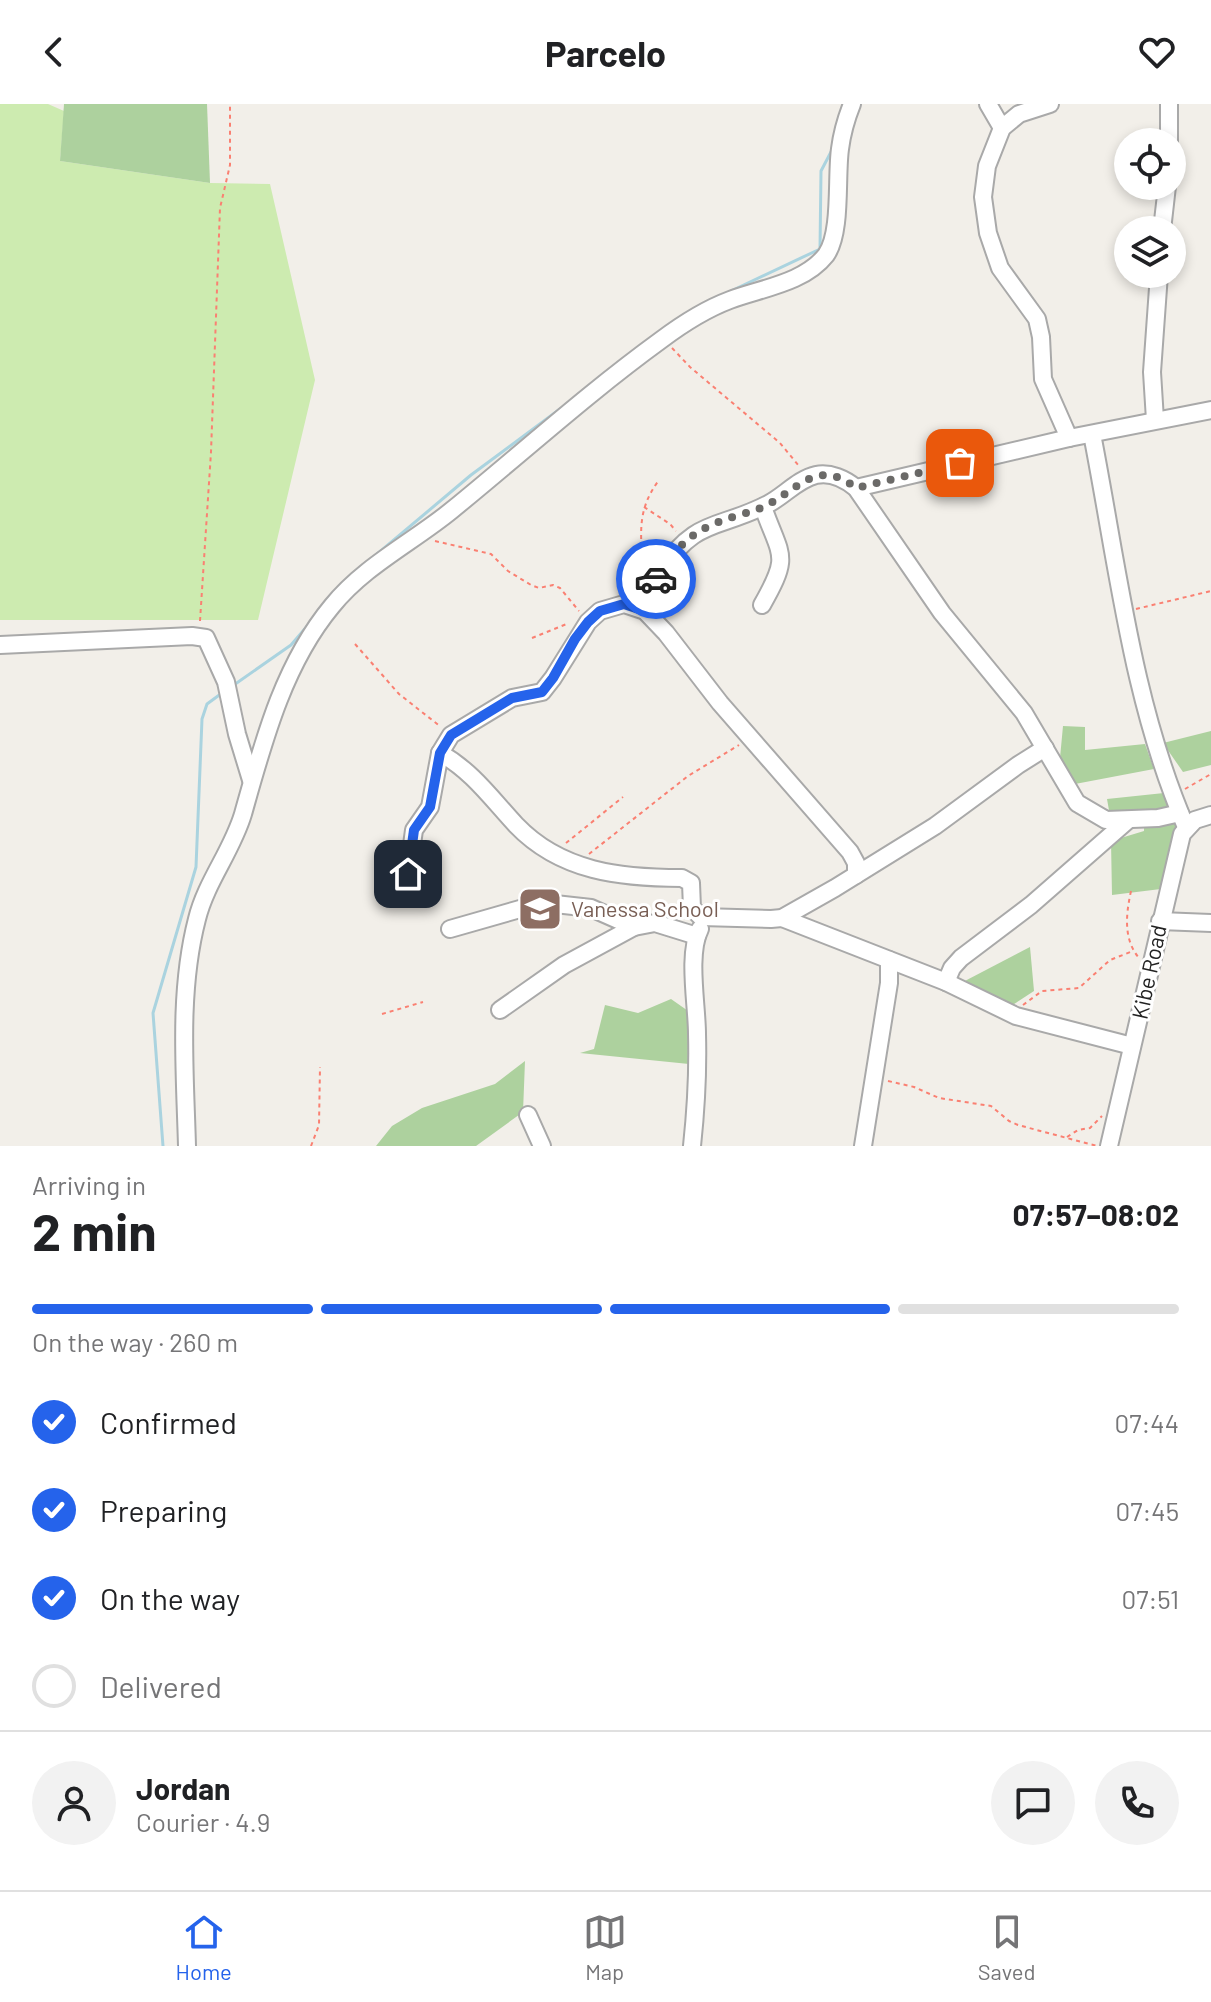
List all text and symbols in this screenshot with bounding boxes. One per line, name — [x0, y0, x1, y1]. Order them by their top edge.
icon: back — [32, 30, 76, 74]
icon: heart — [1135, 30, 1179, 74]
text: Parcelo — [545, 31, 666, 74]
map controls — [1114, 128, 1186, 288]
button: locate — [1114, 128, 1186, 200]
button: layers — [1114, 216, 1186, 288]
pin — [926, 429, 994, 497]
icon: bag — [938, 441, 982, 485]
courier — [616, 539, 696, 619]
icon: car — [634, 557, 678, 601]
pin — [374, 840, 442, 908]
icon: home — [386, 852, 430, 896]
school or university icon: Vanessa School — [516, 885, 564, 933]
place label: Vanessa School — [571, 895, 719, 921]
street label: Kibe Road — [1125, 922, 1171, 1021]
text: Arriving in — [32, 1169, 146, 1200]
text: 07:57–08:02 — [1013, 1196, 1179, 1232]
text: 2 min — [32, 1199, 157, 1261]
text: On the way · 260 m — [32, 1326, 238, 1357]
icon: check — [32, 1400, 76, 1444]
text: Confirmed — [100, 1404, 237, 1440]
text: 07:44 — [1115, 1407, 1179, 1438]
icon: check — [32, 1488, 76, 1532]
text: Preparing — [100, 1492, 227, 1528]
text: 07:45 — [1116, 1495, 1179, 1526]
icon: check — [32, 1576, 76, 1620]
text: On the way — [100, 1580, 240, 1616]
text: 07:51 — [1121, 1583, 1179, 1614]
text: Delivered — [100, 1668, 222, 1704]
button: person — [32, 1761, 116, 1845]
button: chat — [991, 1761, 1075, 1845]
button: phone — [1095, 1761, 1179, 1845]
text: Jordan — [136, 1770, 231, 1806]
text: Courier · 4.9 — [136, 1806, 270, 1837]
tab: Home — [176, 1910, 232, 1984]
tab: Map — [583, 1910, 627, 1984]
tab: Saved — [978, 1910, 1035, 1984]

